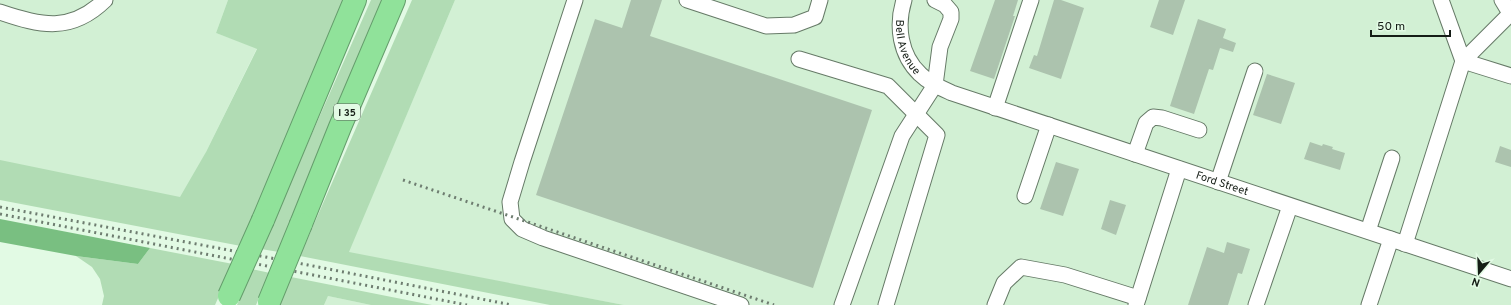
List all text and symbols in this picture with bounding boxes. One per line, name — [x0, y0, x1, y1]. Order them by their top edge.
scale bar — [1371, 12, 1450, 38]
street label: Bell Avenue — [892, 19, 923, 78]
text: 50 m — [1377, 19, 1405, 35]
road number: I 35 — [334, 104, 360, 120]
street label: Ford Street — [1194, 169, 1250, 199]
north arrow — [1459, 253, 1499, 293]
text: N — [1470, 274, 1482, 289]

